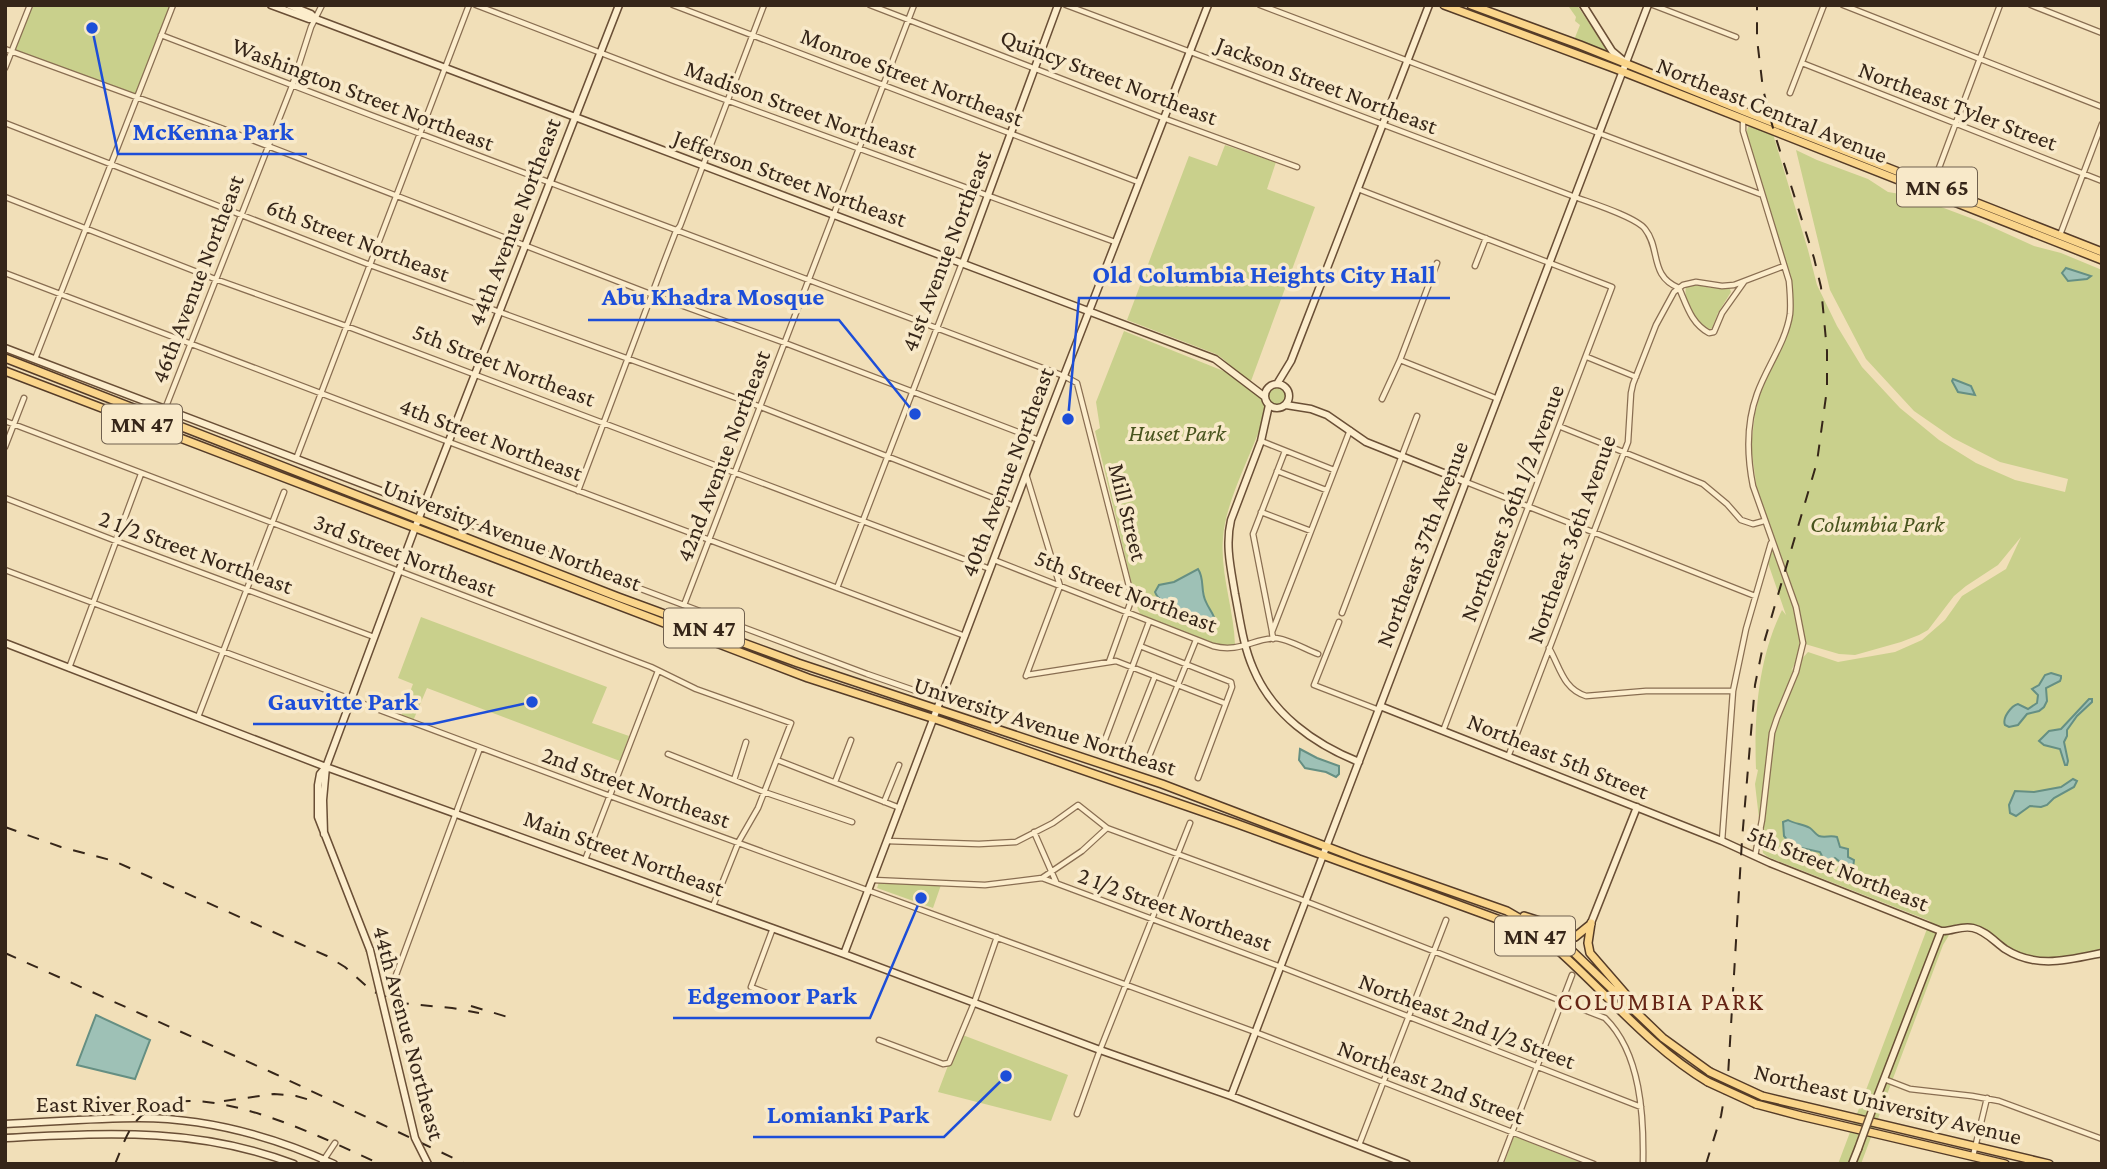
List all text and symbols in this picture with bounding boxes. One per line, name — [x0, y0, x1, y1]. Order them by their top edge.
street label: Monroe Street Northeast — [797, 22, 1028, 132]
street label: Quincy Street Northeast — [997, 23, 1222, 131]
street label: Jackson Street Northeast — [1211, 29, 1443, 140]
street label: Washington Street Northeast — [228, 31, 499, 156]
street label: Northeast Central Avenue — [1653, 51, 1892, 168]
street label: Madison Street Northeast — [681, 54, 922, 164]
street label: Northeast Tyler Street — [1855, 55, 2062, 156]
callout: McKenna Park — [118, 107, 307, 154]
street label: 44th Avenue Northeast — [461, 113, 566, 330]
text: McKenna Park — [132, 117, 294, 146]
street label: Jefferson Street Northeast — [668, 122, 911, 233]
street label: 41st Avenue Northeast — [895, 145, 997, 355]
road number: MN 65 — [1897, 168, 1977, 206]
street label: 46th Avenue Northeast — [144, 170, 249, 387]
street label: 6th Street Northeast — [263, 192, 455, 287]
callout: Old Columbia Heights City Hall — [1079, 251, 1450, 298]
text: Old Columbia Heights City Hall — [1092, 260, 1436, 289]
callout: Abu Khadra Mosque — [588, 273, 839, 320]
text: Abu Khadra Mosque — [601, 282, 824, 311]
street label: 5th Street Northeast — [409, 317, 600, 412]
street label: 42nd Avenue Northeast — [670, 345, 776, 566]
street label: 40th Avenue Northeast — [954, 362, 1059, 580]
street label: Northeast 36th 1/2 Avenue — [1454, 381, 1569, 625]
street label: 4th Street Northeast — [396, 391, 588, 486]
road number: MN 47 — [102, 404, 182, 444]
park label: Huset Park — [1128, 419, 1227, 446]
street label: Northeast 36th Avenue — [1520, 431, 1621, 647]
street label: Northeast 37th Avenue — [1370, 437, 1473, 651]
street label: Mill Street — [1103, 460, 1154, 564]
street label: University Avenue Northeast — [379, 473, 646, 597]
street label: 2 1/2 Street Northeast — [96, 504, 298, 599]
street label: 3rd Street Northeast — [310, 507, 501, 602]
park label: Columbia Park — [1810, 510, 1946, 537]
street label: 5th Street Northeast — [1031, 543, 1222, 638]
road number: MN 47 — [664, 608, 744, 648]
street label: University Avenue Northeast — [910, 670, 1181, 781]
callout: Gauvitte Park — [253, 677, 432, 724]
text: Gauvitte Park — [267, 687, 419, 716]
street label: Northeast 5th Street — [1464, 707, 1654, 805]
street label: 2nd Street Northeast — [538, 740, 735, 833]
street label: Main Street Northeast — [520, 804, 729, 902]
street label: 5th Street Northeast — [1744, 819, 1934, 917]
street label: 2 1/2 Street Northeast — [1075, 861, 1277, 956]
road number: MN 47 — [1495, 917, 1575, 956]
street label: 44th Avenue Northeast — [368, 923, 451, 1144]
street label: Northeast 2nd 1/2 Street — [1355, 967, 1580, 1075]
callout: Edgemoor Park — [673, 971, 870, 1018]
text: Edgemoor Park — [687, 981, 858, 1010]
district label: COLUMBIA PARK — [1557, 987, 1765, 1016]
street label: Northeast 2nd Street — [1334, 1033, 1529, 1130]
street label: Northeast University Avenue — [1752, 1057, 2025, 1150]
street label: East River Road — [36, 1090, 185, 1117]
callout: Lomianki Park — [753, 1090, 944, 1137]
text: Lomianki Park — [767, 1100, 930, 1129]

